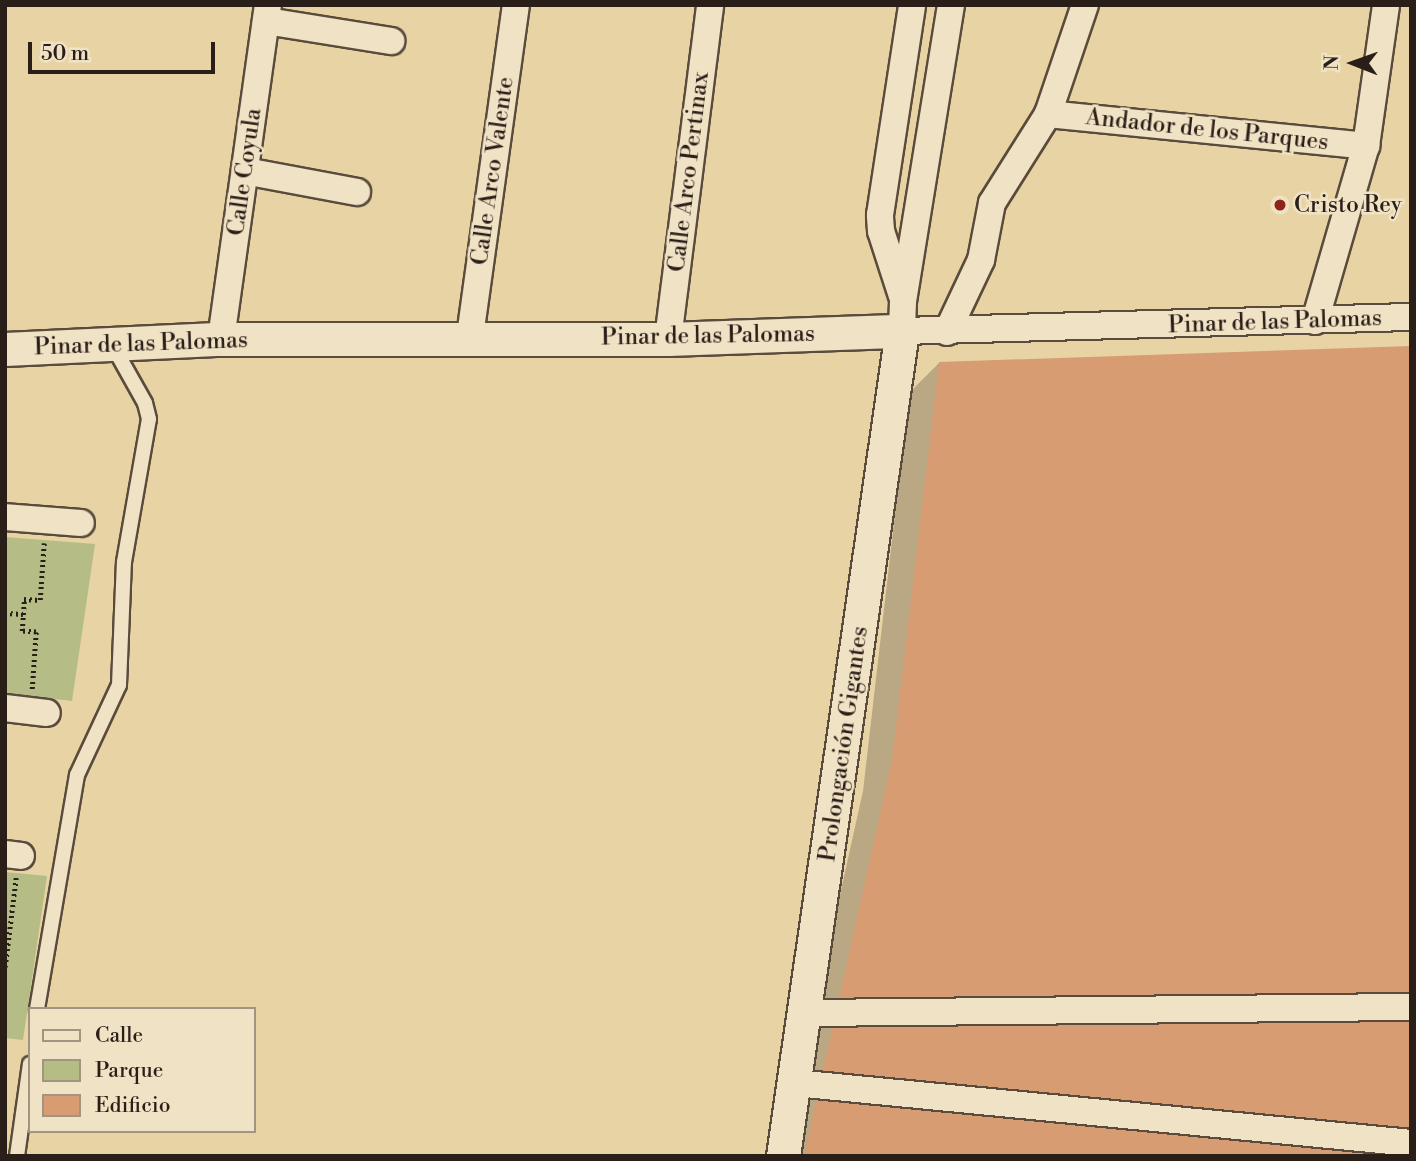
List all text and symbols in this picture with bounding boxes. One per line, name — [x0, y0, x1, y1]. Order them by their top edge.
scale bar — [32, 28, 219, 72]
north arrow — [1318, 28, 1388, 98]
text: 50 m — [41, 41, 89, 67]
text: N — [1320, 55, 1344, 70]
street label: Calle Arco Pertinax — [663, 70, 715, 274]
street label: Calle Arco Valente — [466, 75, 520, 267]
street label: Andador de los Parques — [1084, 104, 1330, 156]
street label: Calle Coyula — [222, 106, 268, 238]
place label: Cristo Rey — [1294, 191, 1402, 219]
marker: Cristo Rey — [1272, 197, 1288, 213]
street label: Pinar de las Palomas — [1168, 304, 1382, 340]
street label: Pinar de las Palomas — [601, 320, 815, 352]
street label: Pinar de las Palomas — [34, 326, 248, 362]
street label: Prolongación Gigantes — [814, 625, 874, 863]
legend — [28, 1007, 256, 1133]
text: Calle — [95, 1023, 143, 1049]
text: Parque — [95, 1058, 163, 1084]
text: Edificio — [95, 1093, 171, 1119]

